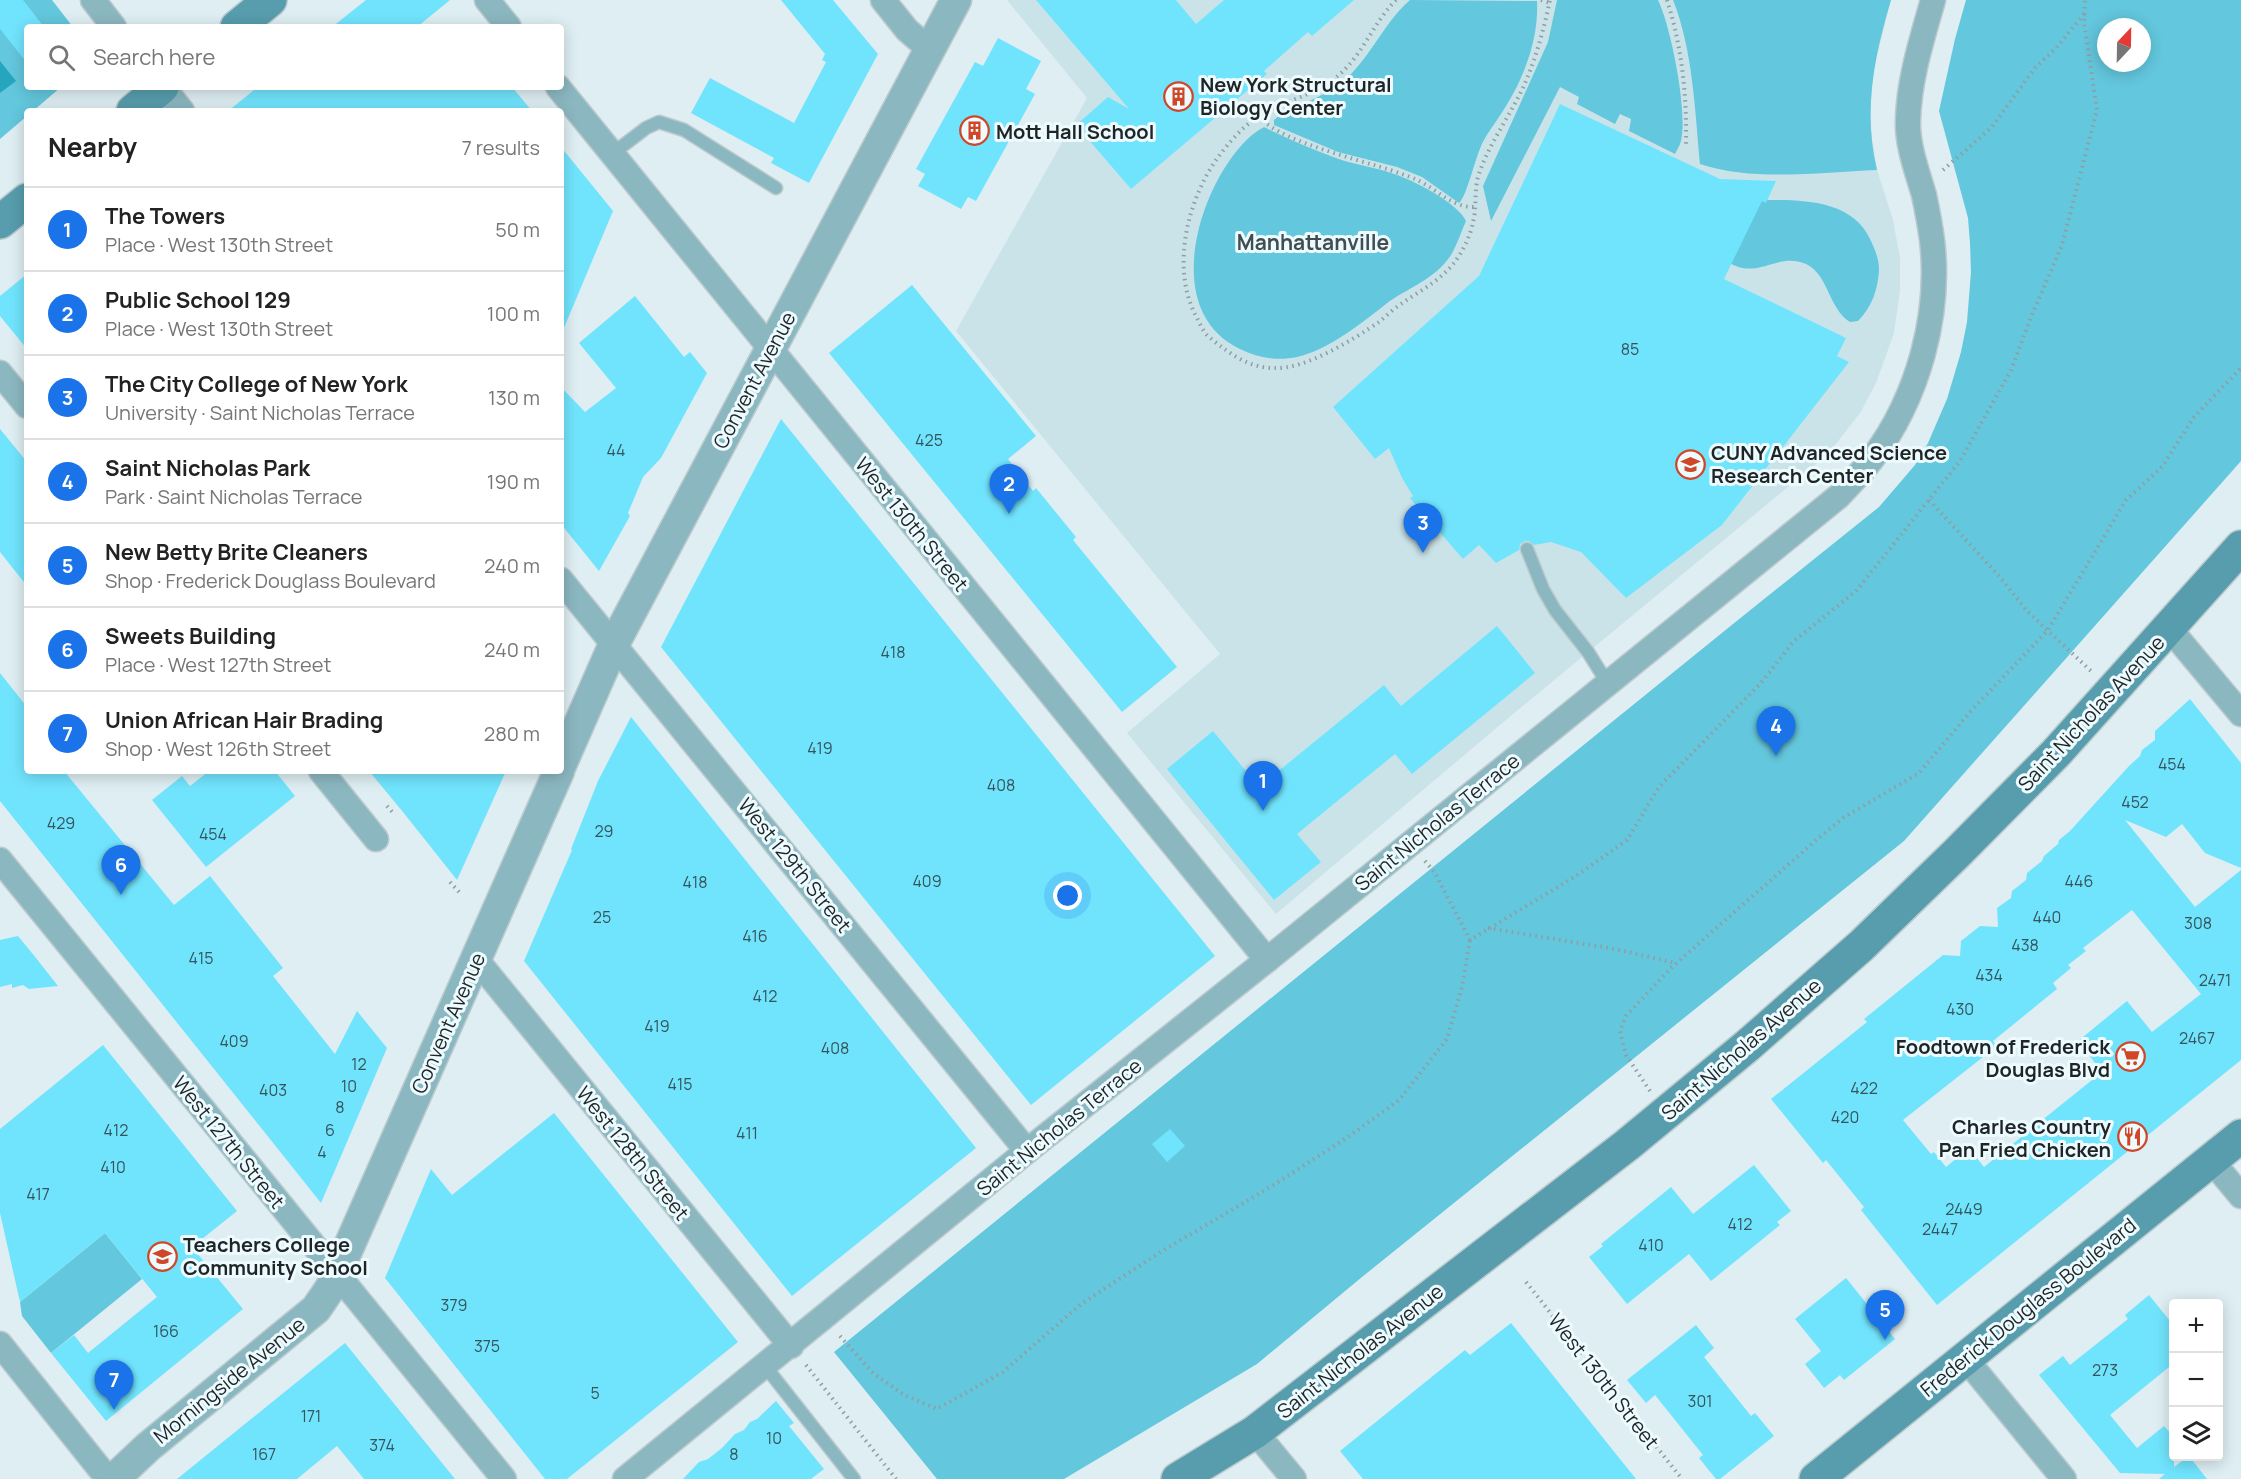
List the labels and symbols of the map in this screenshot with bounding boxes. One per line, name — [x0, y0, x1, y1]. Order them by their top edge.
north arrow — [2097, 18, 2151, 72]
place label: New York Structural Biology Center — [1200, 71, 1392, 121]
building icon: New York Structural Biology Center — [1163, 80, 1195, 112]
building icon: Mott Hall School — [959, 115, 991, 147]
place label: Mott Hall School — [996, 118, 1154, 145]
district label: Manhattanville — [1237, 228, 1389, 256]
street label: Convent Avenue — [707, 307, 801, 453]
house number: 85 — [1621, 338, 1639, 360]
house number: 425 — [915, 429, 943, 451]
house number: 44 — [606, 439, 626, 461]
place label: CUNY Advanced Science Research Center — [1711, 439, 1947, 489]
school or university icon: CUNY Advanced Science Research Center — [1674, 448, 1706, 480]
street label: West 130th Street — [849, 451, 975, 597]
pin: 2 — [990, 464, 1028, 514]
pin: 3 — [1404, 504, 1442, 553]
street label: Saint Nicholas Avenue — [2012, 629, 2170, 797]
house number: 418 — [881, 641, 905, 663]
pin: 4 — [1756, 706, 1796, 756]
house number: 419 — [807, 737, 833, 759]
street label: Saint Nicholas Terrace — [1349, 747, 1525, 897]
house number: 454 — [2158, 753, 2186, 775]
pin: 1 — [1244, 762, 1282, 811]
house number: 408 — [987, 774, 1015, 796]
house number: 452 — [2121, 791, 2149, 813]
street label: West 129th Street — [732, 792, 858, 938]
house number: 429 — [47, 812, 75, 834]
house number: 29 — [594, 820, 614, 842]
house number: 454 — [199, 823, 227, 845]
pin: 6 — [102, 846, 140, 895]
house number: 409 — [912, 870, 942, 892]
house number: 446 — [2065, 870, 2093, 892]
house number: 418 — [683, 871, 707, 893]
your location — [1053, 881, 1082, 910]
house number: 25 — [593, 906, 611, 928]
house number: 440 — [2033, 906, 2061, 928]
house number: 308 — [2184, 912, 2212, 934]
house number: 416 — [742, 925, 768, 947]
house number: 438 — [2011, 934, 2039, 956]
house number: 415 — [189, 947, 213, 969]
street label: Convent Avenue — [405, 948, 491, 1098]
house number: 434 — [1975, 964, 2003, 986]
house number: 2471 — [2199, 969, 2231, 991]
street label: Saint Nicholas Avenue — [1655, 972, 1827, 1126]
house number: 412 — [753, 985, 777, 1007]
house number: 430 — [1946, 998, 1974, 1020]
house number: 419 — [644, 1015, 670, 1037]
house number: 2467 — [2179, 1027, 2215, 1049]
house number: 409 — [219, 1030, 249, 1052]
place label: Foodtown of Frederick Douglas Blvd — [1896, 1033, 2111, 1083]
house number: 408 — [821, 1037, 849, 1059]
supermarket icon: Foodtown of Frederick Douglas Blvd — [2115, 1041, 2147, 1073]
street label: Saint Nicholas Terrace — [971, 1052, 1147, 1202]
house number: 12 — [351, 1053, 367, 1075]
street label: West 127th Street — [167, 1070, 291, 1214]
house number: 415 — [668, 1073, 692, 1095]
house number: 10 — [341, 1075, 357, 1097]
house number: 422 — [1850, 1077, 1878, 1099]
house number: 403 — [259, 1079, 287, 1101]
street label: West 128th Street — [571, 1080, 695, 1226]
house number: 8 — [335, 1096, 345, 1118]
house number: 420 — [1831, 1106, 1859, 1128]
place label: Charles Country Pan Fried Chicken — [1939, 1113, 2112, 1163]
house number: 412 — [104, 1119, 128, 1141]
house number: 6 — [325, 1119, 335, 1141]
restaurant icon: Charles Country Pan Fried Chicken — [2116, 1121, 2148, 1153]
house number: 411 — [736, 1122, 758, 1144]
house number: 4 — [317, 1141, 327, 1163]
house number: 410 — [100, 1156, 126, 1178]
house number: 417 — [26, 1183, 50, 1205]
house number: 2449 — [1945, 1198, 1983, 1220]
street label: Frederick Douglass Boulevard — [1914, 1211, 2142, 1403]
house number: 412 — [1728, 1213, 1752, 1235]
house number: 2447 — [1922, 1218, 1958, 1240]
place label: Teachers College Community School — [183, 1231, 368, 1281]
house number: 410 — [1638, 1234, 1664, 1256]
school or university icon: Teachers College Community School — [146, 1240, 178, 1272]
street label: Saint Nicholas Avenue — [1271, 1278, 1449, 1424]
pin: 5 — [1866, 1290, 1904, 1340]
house number: 379 — [441, 1294, 467, 1316]
street label: West 130th Street — [1542, 1308, 1666, 1454]
street label: Morningside Avenue — [148, 1311, 310, 1449]
house number: 166 — [153, 1320, 179, 1342]
house number: 375 — [474, 1335, 500, 1357]
house number: 273 — [2092, 1359, 2118, 1381]
pin: 7 — [94, 1360, 134, 1410]
house number: 5 — [590, 1382, 600, 1404]
house number: 301 — [1688, 1390, 1712, 1412]
house number: 171 — [301, 1405, 321, 1427]
house number: 10 — [766, 1427, 782, 1449]
house number: 374 — [369, 1434, 395, 1456]
house number: 167 — [252, 1443, 276, 1465]
house number: 8 — [729, 1443, 739, 1465]

